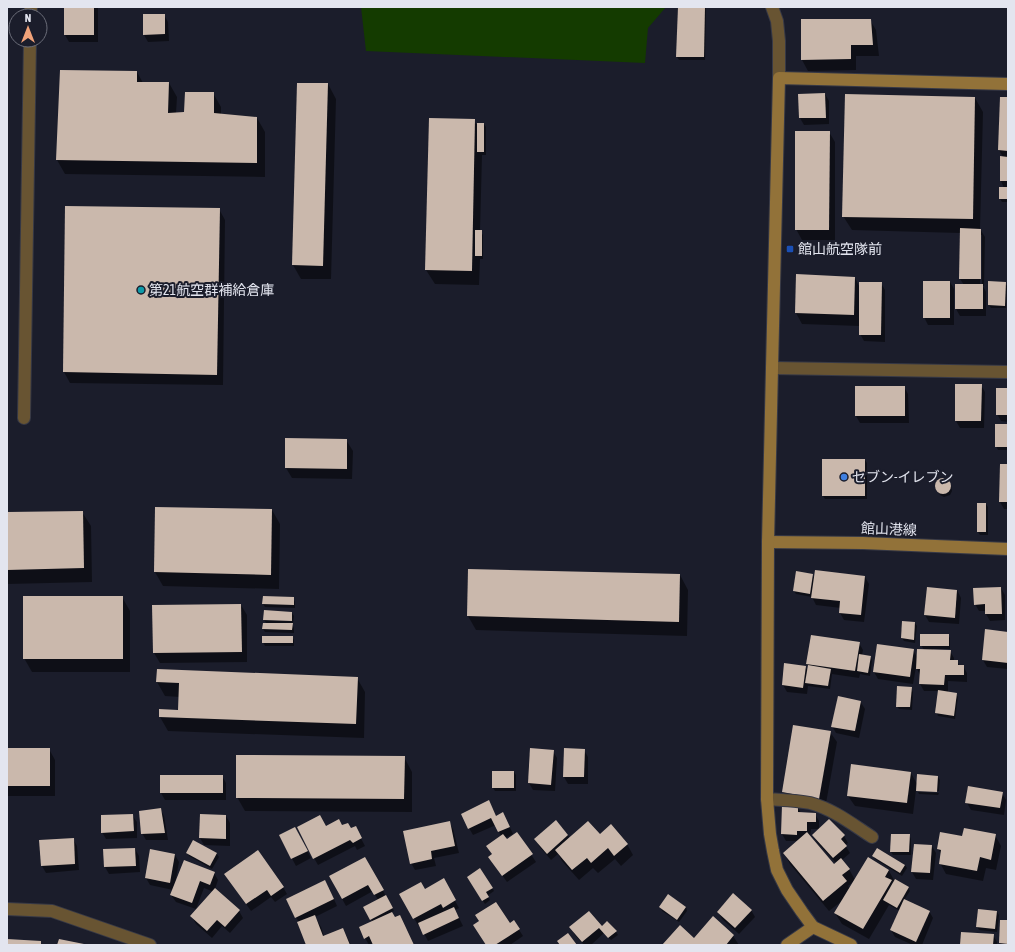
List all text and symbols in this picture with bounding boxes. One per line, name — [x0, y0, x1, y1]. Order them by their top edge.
north arrow — [8, 8, 48, 48]
text: N — [25, 12, 31, 24]
place label: 館山航空隊前 — [798, 241, 882, 257]
marker: 館山航空隊前 — [785, 244, 795, 254]
place label: 第21航空群補給倉庫 — [149, 282, 274, 298]
marker: 第21航空群補給倉庫 — [136, 285, 146, 295]
place label: セブン-イレブン — [852, 469, 954, 485]
marker: セブン-イレブン — [839, 472, 849, 482]
street label: 館山港線 — [861, 520, 917, 538]

